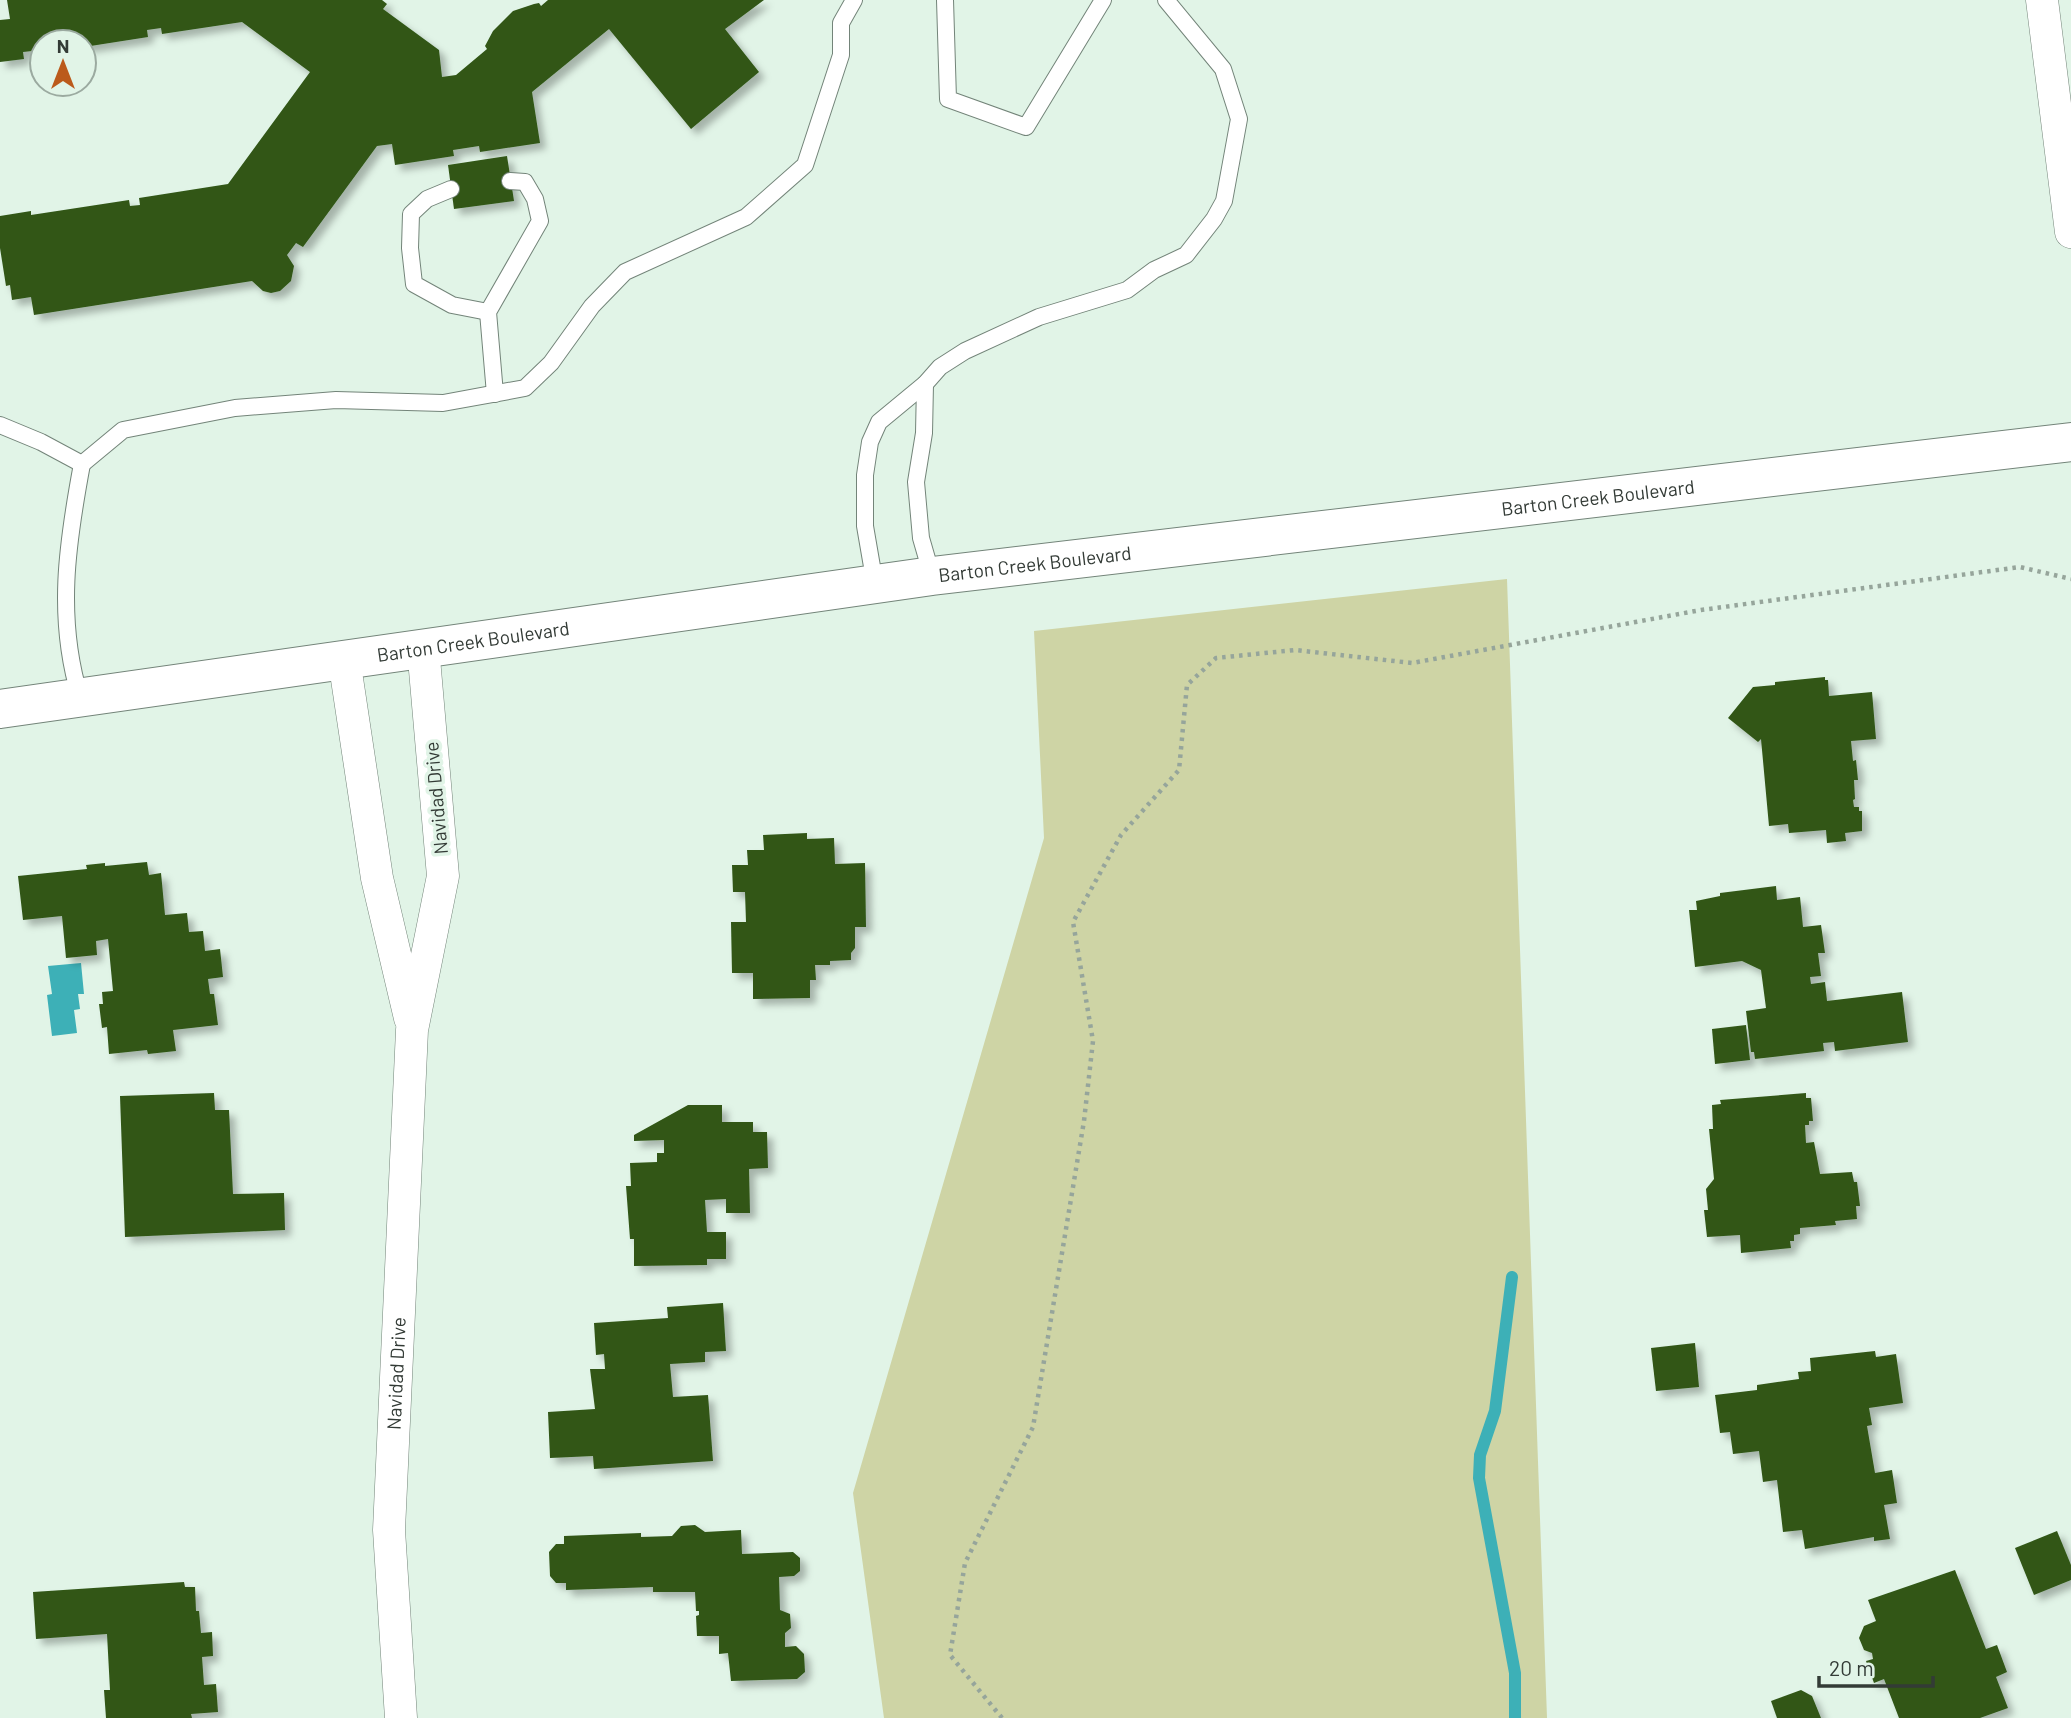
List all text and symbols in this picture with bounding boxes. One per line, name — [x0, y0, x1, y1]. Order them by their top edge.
north arrow — [28, 28, 98, 98]
text: N — [57, 34, 69, 57]
street label: Barton Creek Boulevard — [1500, 474, 1696, 520]
street label: Barton Creek Boulevard — [937, 541, 1133, 586]
street label: Barton Creek Boulevard — [375, 616, 571, 666]
street label: Navidad Drive — [419, 741, 452, 855]
street label: Navidad Drive — [382, 1317, 410, 1431]
scale bar — [1819, 1644, 1933, 1688]
text: 20 m — [1829, 1655, 1874, 1680]

